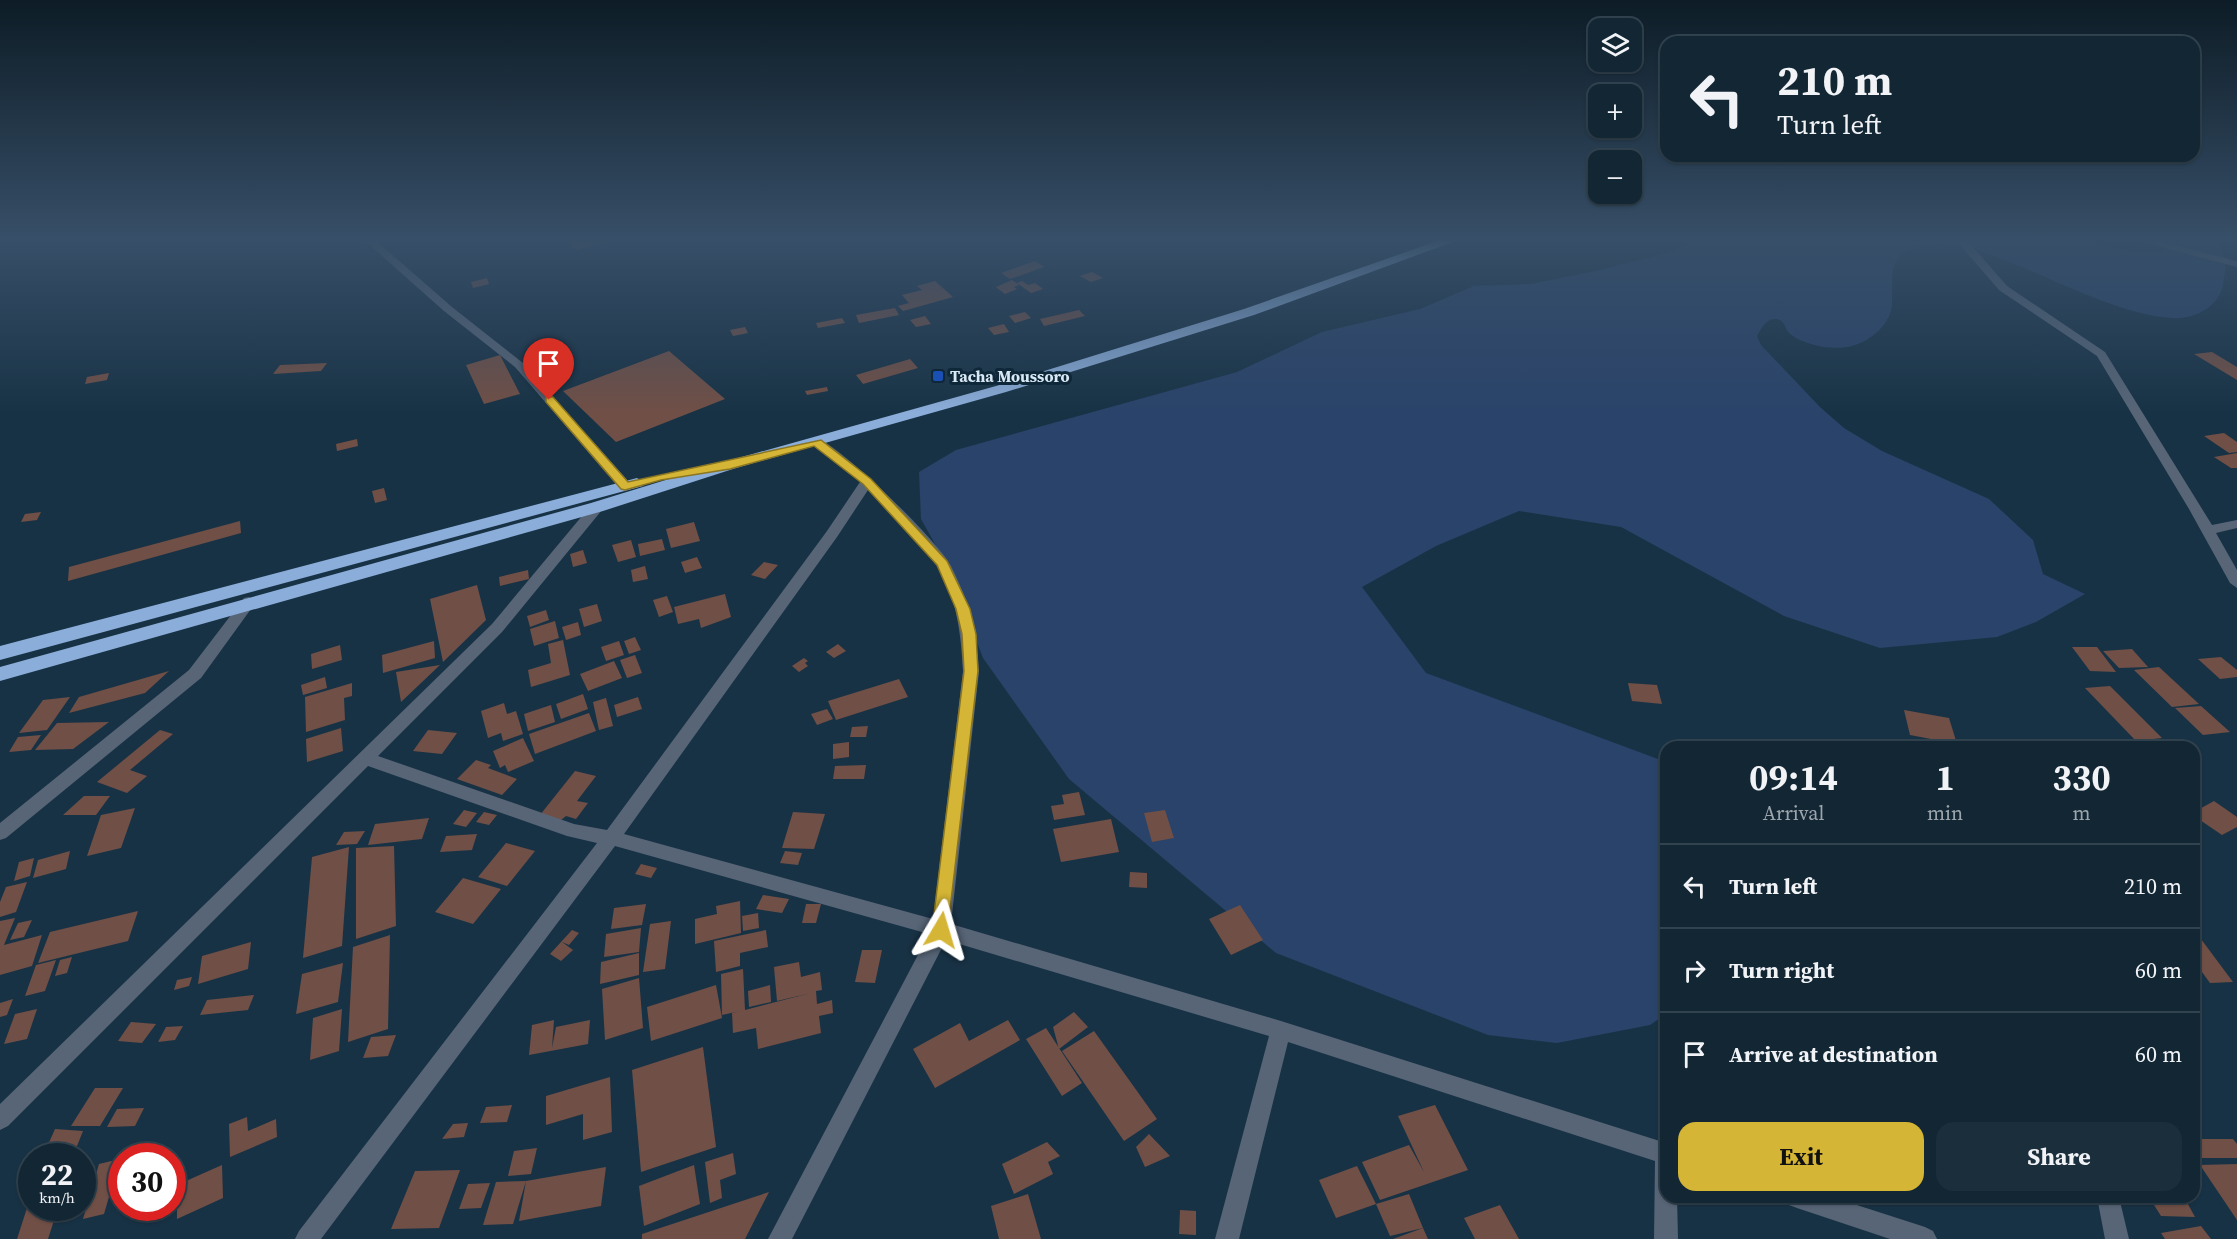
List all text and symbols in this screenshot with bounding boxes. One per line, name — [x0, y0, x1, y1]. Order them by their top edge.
map controls — [1588, 18, 1642, 204]
button: layers — [1588, 18, 1642, 72]
text: 210 m — [1777, 51, 1892, 109]
icon: left — [1678, 60, 1756, 138]
button: + — [1588, 84, 1642, 138]
text: Turn left — [1777, 106, 1881, 143]
button: − — [1588, 150, 1642, 204]
pin — [523, 338, 574, 400]
icon: arrive — [532, 347, 565, 380]
place label: Tacha Moussoro — [950, 365, 1070, 387]
marker: Tacha Moussoro — [931, 369, 945, 383]
text: 09:14 — [1749, 753, 1838, 802]
text: 1 — [1935, 753, 1955, 802]
text: 330 — [2052, 753, 2111, 802]
text: Arrival — [1763, 799, 1824, 827]
text: min — [1927, 799, 1963, 827]
text: m — [2073, 799, 2091, 827]
icon: left — [1678, 870, 1711, 903]
text: Turn left — [1729, 871, 1817, 901]
text: 210 m — [2124, 871, 2182, 901]
position arrow — [909, 898, 973, 962]
icon: right — [1678, 954, 1711, 987]
text: Turn right — [1729, 955, 1834, 985]
text: 60 m — [2135, 955, 2182, 985]
icon: arrive — [1678, 1038, 1711, 1071]
text: Arrive at destination — [1729, 1039, 1938, 1069]
text: 60 m — [2135, 1039, 2182, 1069]
button: Exit — [1678, 1122, 1924, 1191]
button: Share — [1936, 1122, 2182, 1191]
speed limit sign: 30 — [108, 1143, 186, 1221]
text: 22 — [41, 1154, 73, 1195]
text: km/h — [39, 1187, 75, 1208]

